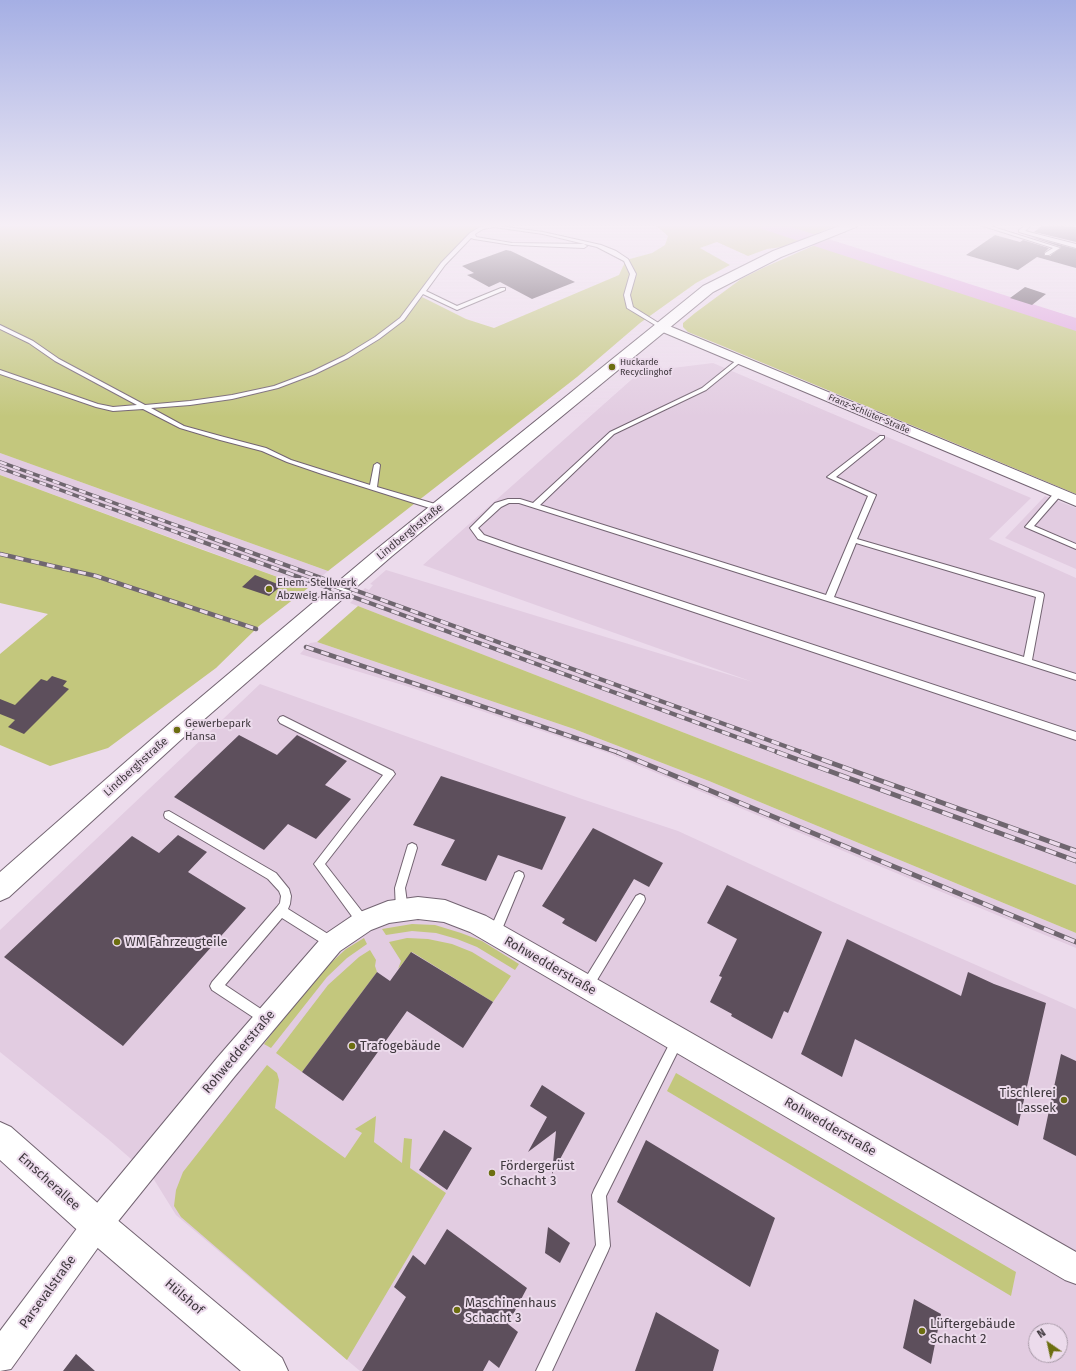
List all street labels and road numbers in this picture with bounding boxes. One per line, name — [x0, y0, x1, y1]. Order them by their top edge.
street label: Franz-Schlüter-Straße — [827, 392, 911, 436]
street label: Lindberghstraße — [374, 501, 446, 563]
street label: Lindberghstraße — [101, 735, 171, 799]
street label: Rohwedderstraße — [501, 933, 599, 999]
street label: Rohwedderstraße — [200, 1007, 278, 1097]
street label: Rohwedderstraße — [781, 1094, 879, 1160]
street label: Emscherallee — [15, 1150, 83, 1214]
street label: Parsevalstraße — [16, 1253, 80, 1331]
street label: Hülshof — [162, 1276, 206, 1318]

